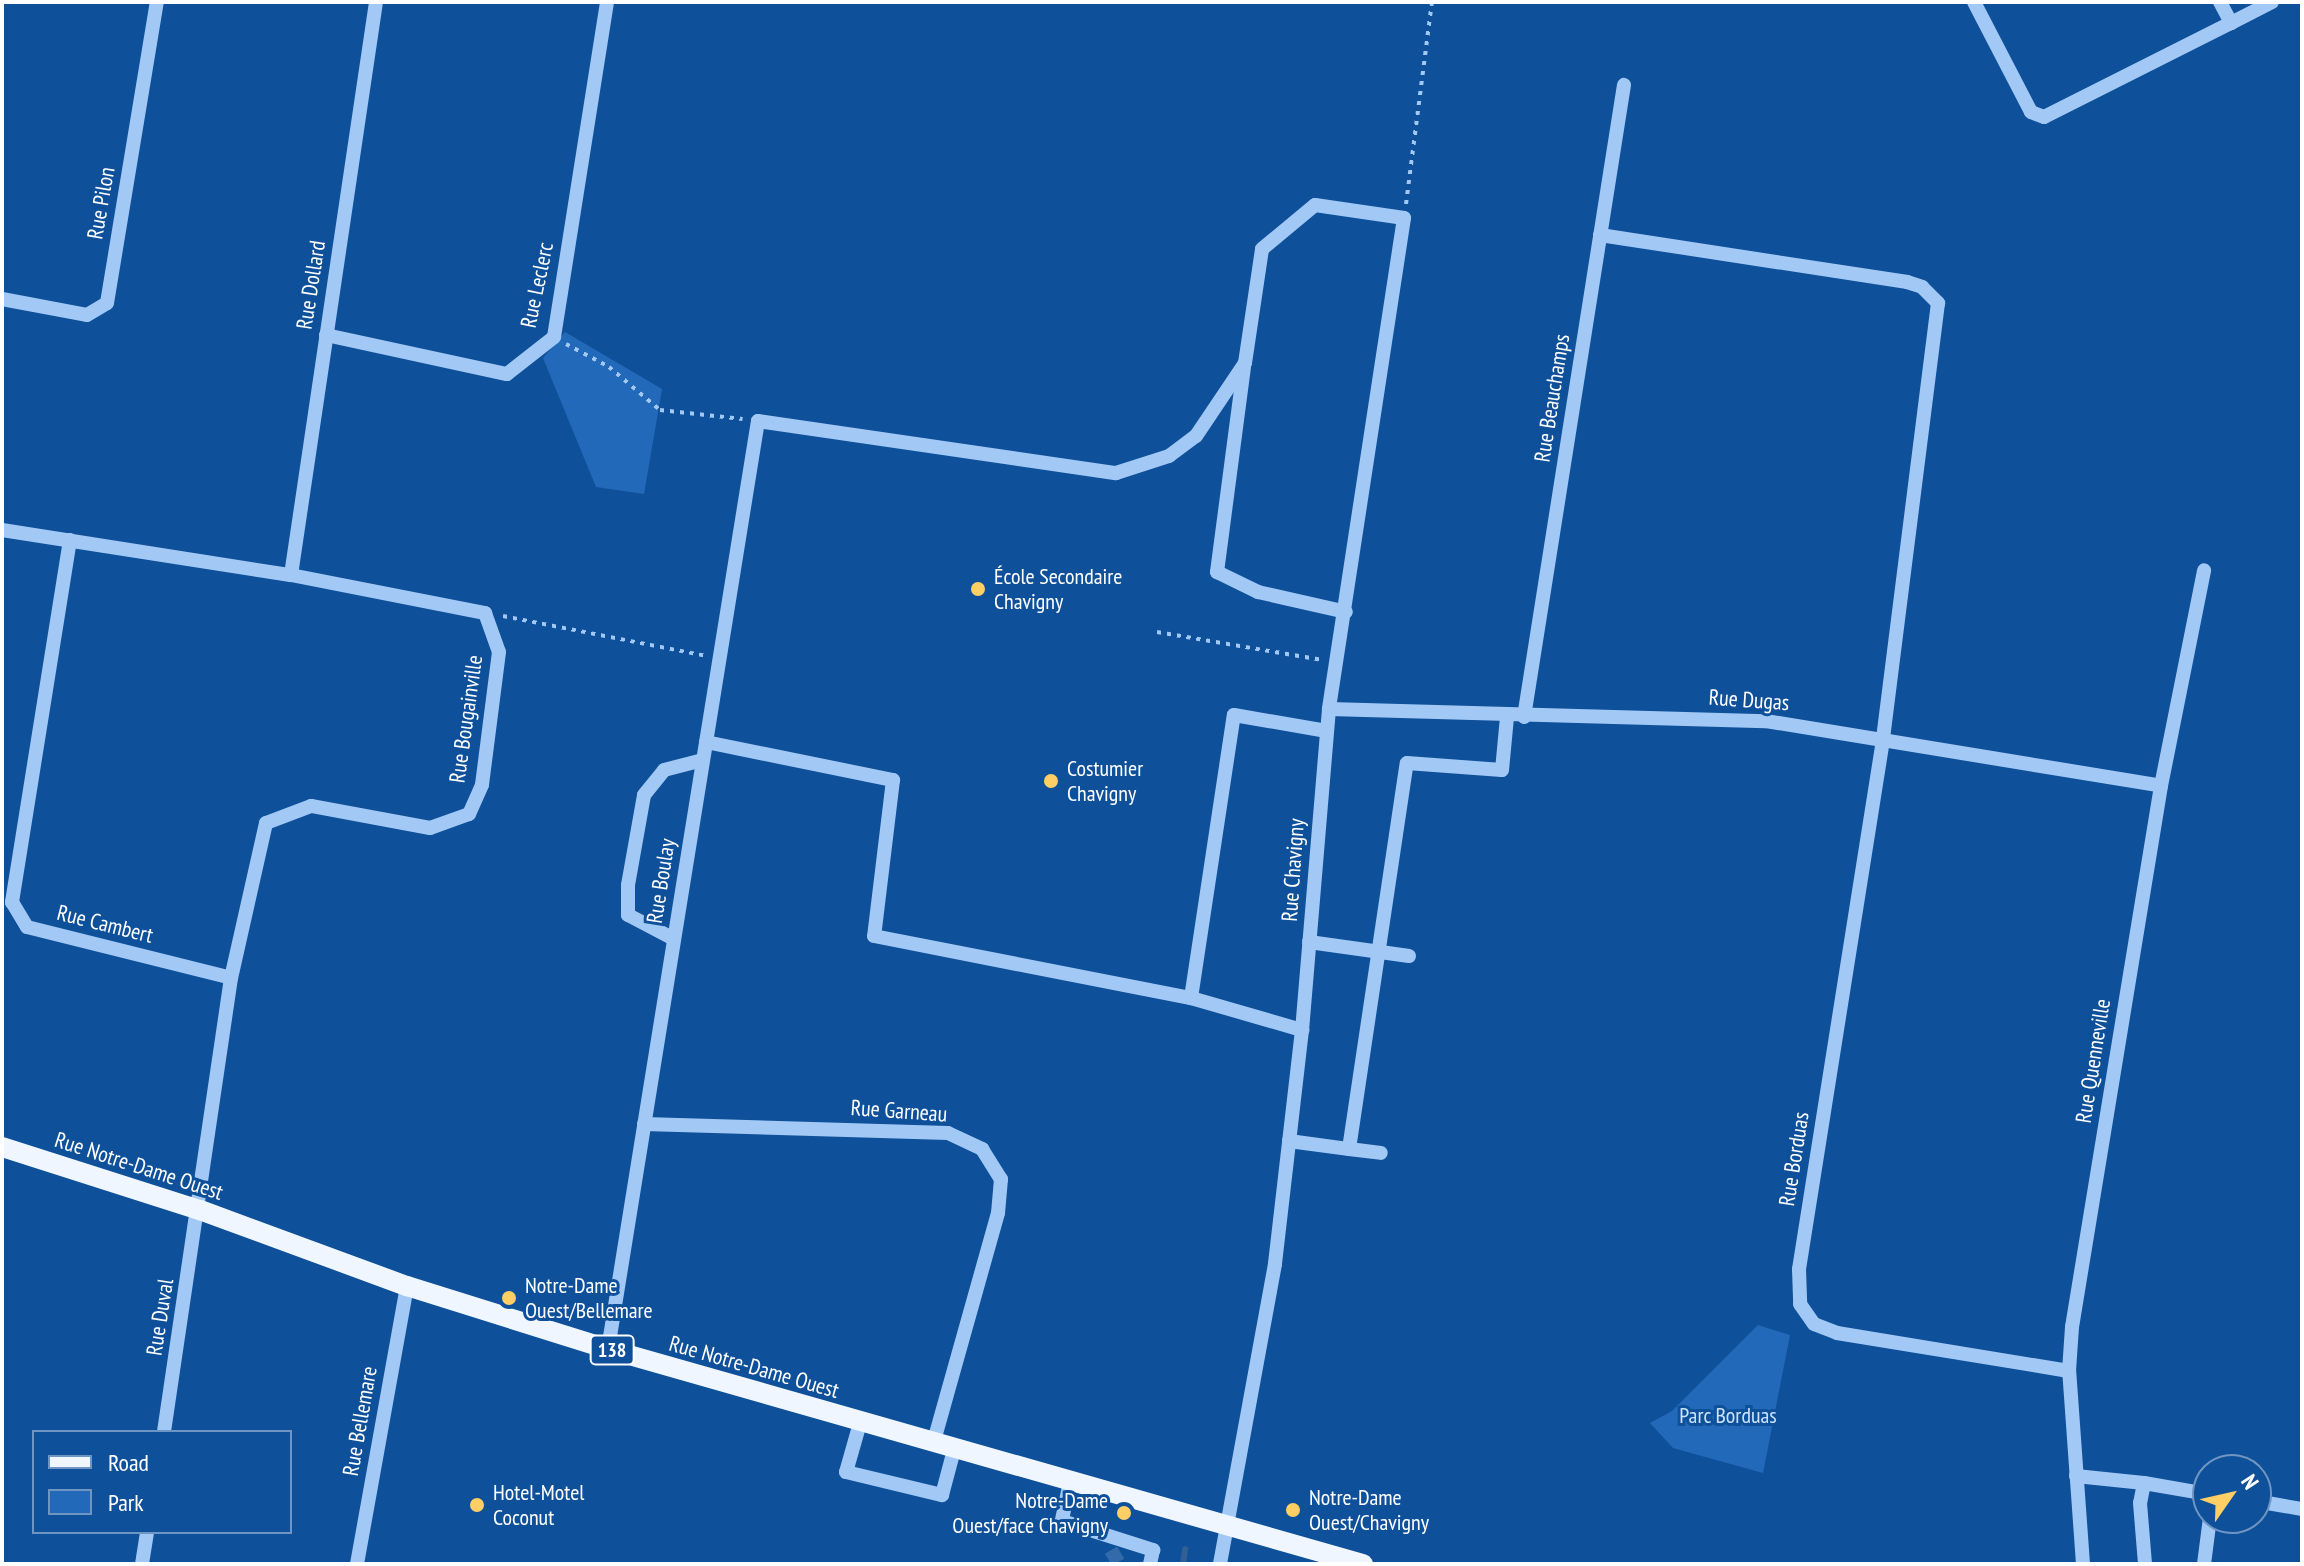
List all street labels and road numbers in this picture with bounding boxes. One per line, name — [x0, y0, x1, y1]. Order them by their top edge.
street label: Rue Pilon — [82, 165, 120, 241]
street label: Rue Dollard — [291, 239, 331, 331]
street label: Rue Leclerc — [515, 240, 559, 330]
street label: Rue Beauchamps — [1529, 332, 1575, 464]
street label: Rue Bougainville — [444, 653, 488, 785]
street label: Rue Dugas — [1708, 684, 1790, 716]
street label: Rue Chavigny — [1276, 818, 1310, 922]
street label: Rue Boulay — [641, 837, 681, 925]
street label: Rue Cambert — [54, 899, 156, 949]
street label: Rue Quenneville — [2070, 997, 2116, 1125]
street label: Rue Garneau — [850, 1094, 948, 1128]
street label: Rue Borduas — [1774, 1110, 1814, 1208]
street label: Rue Notre-Dame Ouest — [52, 1126, 226, 1206]
street label: Rue Duval — [141, 1277, 179, 1357]
street label: Rue Notre-Dame Ouest — [666, 1330, 842, 1404]
road number: 138 — [588, 1334, 636, 1366]
street label: Rue Bellemare — [337, 1364, 383, 1478]

